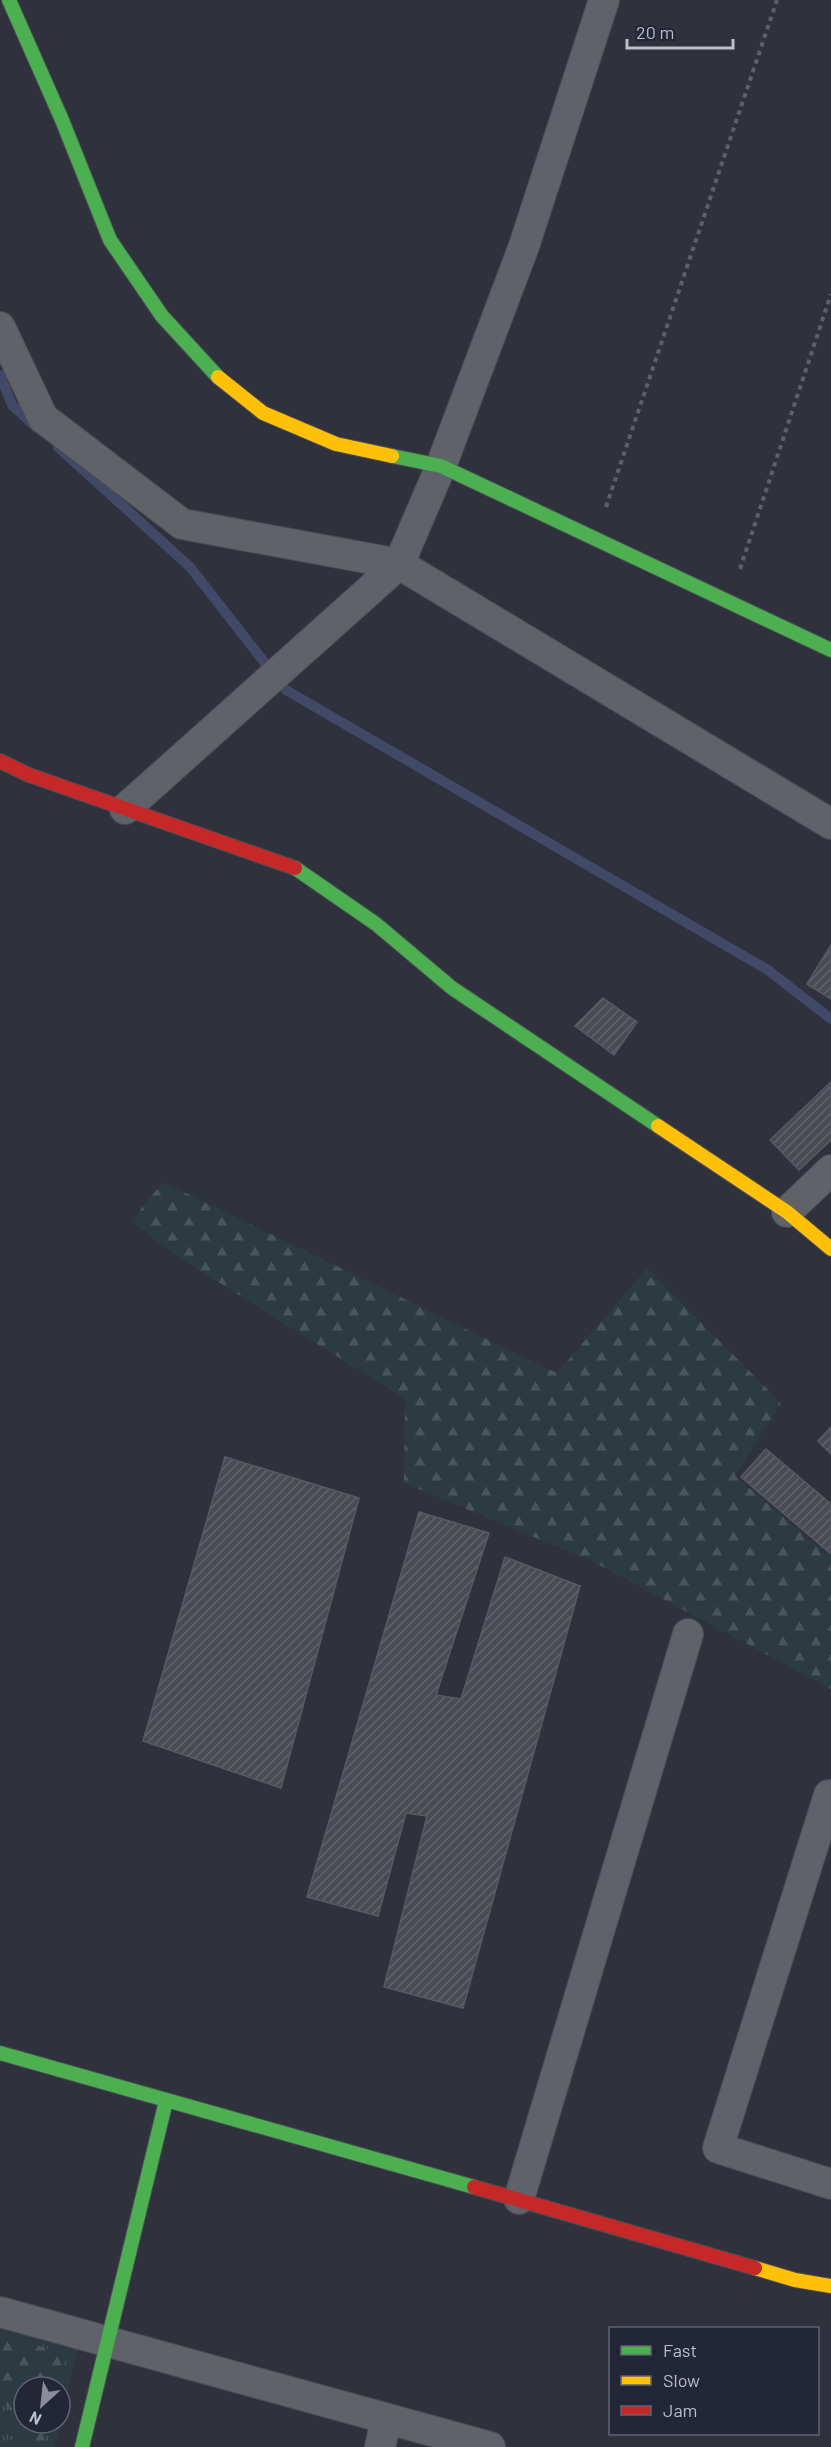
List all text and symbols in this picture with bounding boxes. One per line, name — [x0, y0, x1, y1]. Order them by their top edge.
scale bar — [627, 12, 734, 50]
text: 20 m — [636, 21, 674, 43]
legend — [609, 2327, 819, 2435]
text: Fast — [663, 2339, 697, 2361]
text: Slow — [663, 2369, 700, 2391]
north arrow — [12, 2375, 72, 2435]
text: Jam — [663, 2399, 697, 2421]
text: N — [26, 2408, 44, 2430]

